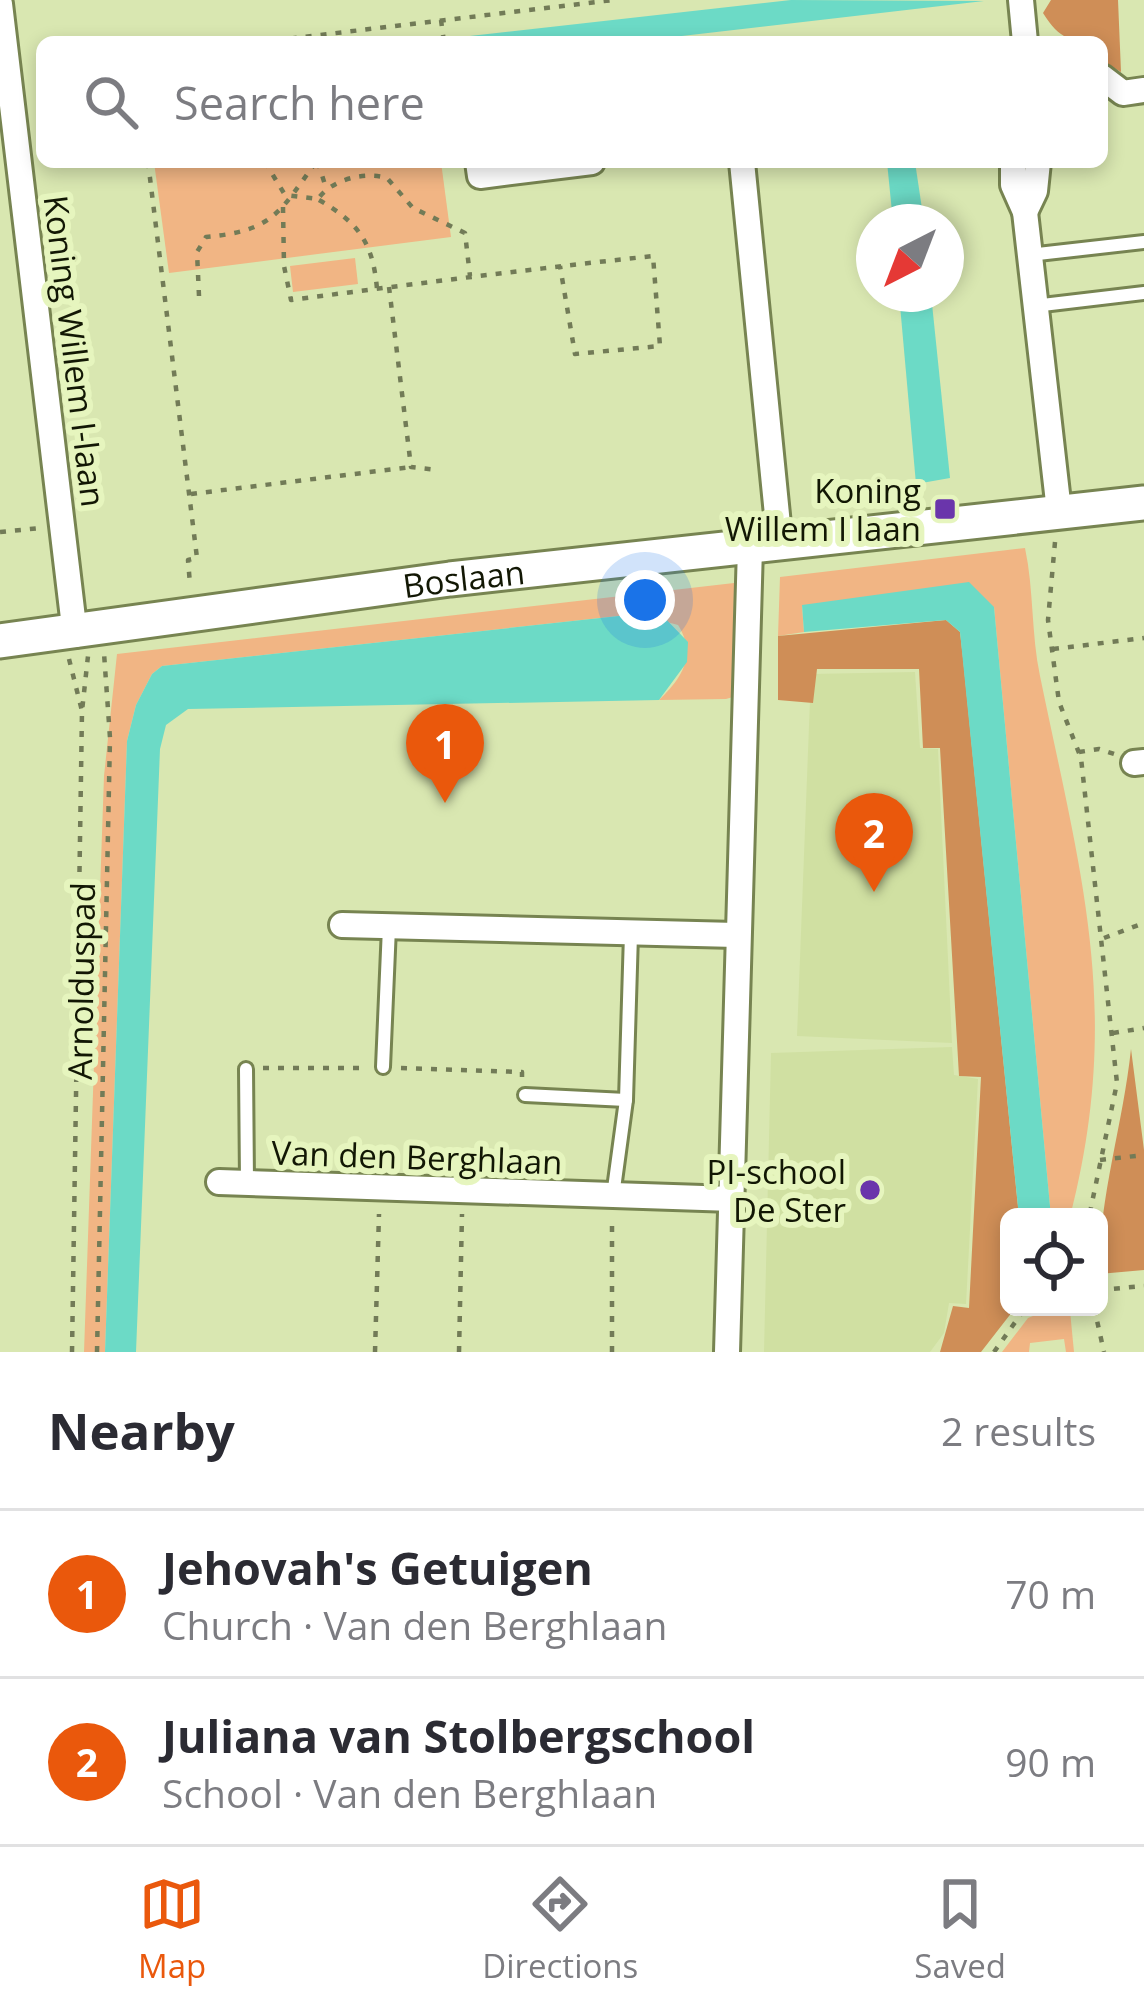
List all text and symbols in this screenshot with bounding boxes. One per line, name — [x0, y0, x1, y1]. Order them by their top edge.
search box — [36, 36, 1108, 168]
icon: search — [78, 69, 144, 135]
text: Search here — [174, 72, 425, 133]
street label: Koning Willem I-laan — [34, 193, 116, 509]
north arrow — [856, 204, 964, 312]
place label: Koning Willem I laan — [725, 468, 921, 551]
marker: Koning Willem I laan — [932, 496, 958, 522]
street label: Boslaan — [400, 548, 527, 608]
your location — [615, 570, 675, 630]
pin: 1 — [406, 704, 484, 803]
pin: 2 — [835, 793, 913, 892]
street label: Arnolduspad — [57, 882, 105, 1080]
street label: Van den Berghlaan — [271, 1129, 563, 1185]
place label: PI-school De Ster — [707, 1149, 846, 1232]
marker: PI-school De Ster — [857, 1177, 883, 1203]
map controls — [1000, 1208, 1108, 1316]
button: locate — [1000, 1208, 1108, 1316]
text: Nearby — [48, 1395, 235, 1465]
text: 2 results — [941, 1404, 1096, 1457]
text: Jehovah's Getuigen — [162, 1537, 593, 1598]
text: 1 — [76, 1567, 98, 1620]
text: 70 m — [1005, 1567, 1096, 1620]
text: Church · Van den Berghlaan — [162, 1598, 667, 1651]
text: Juliana van Stolbergschool — [162, 1705, 755, 1766]
text: 2 — [76, 1735, 98, 1788]
text: 90 m — [1005, 1735, 1096, 1788]
text: School · Van den Berghlaan — [162, 1766, 657, 1819]
tab: Map — [138, 1871, 206, 1988]
tab: Directions — [482, 1871, 638, 1988]
tab: Saved — [914, 1871, 1006, 1988]

